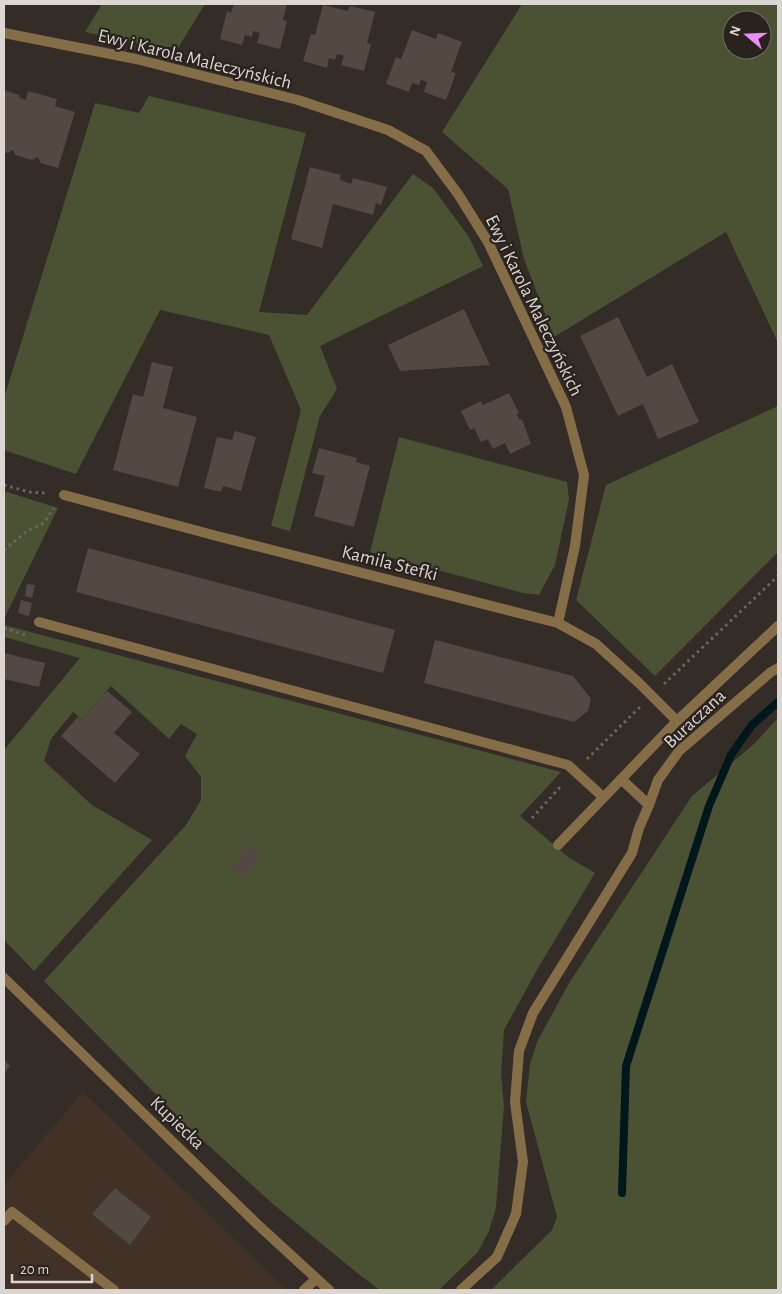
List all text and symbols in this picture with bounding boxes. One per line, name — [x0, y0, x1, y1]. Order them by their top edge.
north arrow — [722, 10, 772, 60]
text: N — [727, 24, 744, 38]
street label: Ewy i Karola Maleczyńskich — [96, 26, 293, 93]
street label: Ewy i Karola Maleczyńskich — [482, 212, 586, 399]
street label: Kamila Stefki — [340, 542, 440, 585]
street label: Buraczana — [660, 686, 730, 752]
street label: Kupiecka — [146, 1093, 208, 1153]
scale bar — [12, 1252, 92, 1284]
text: 20 m — [20, 1262, 49, 1277]

